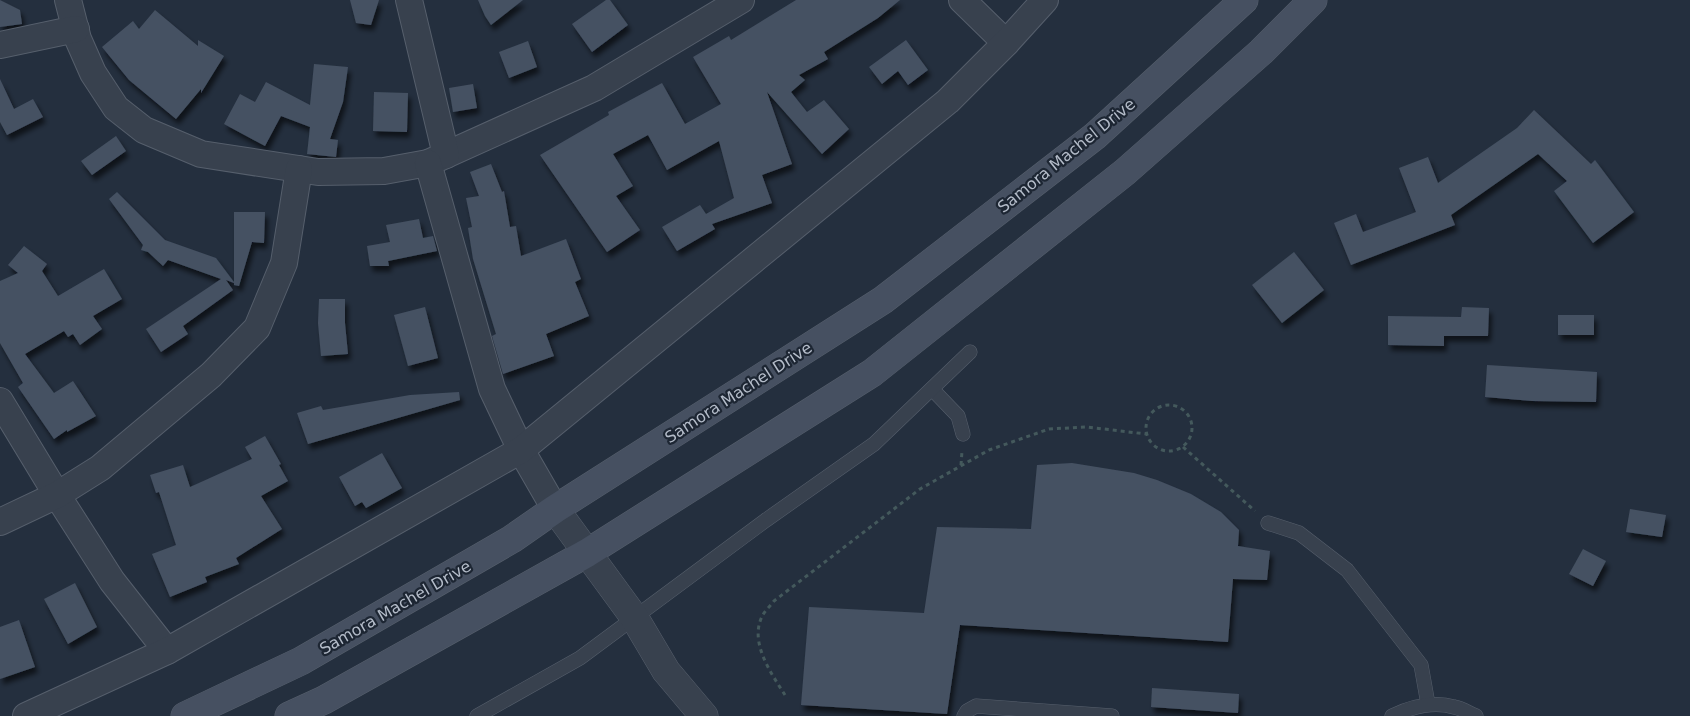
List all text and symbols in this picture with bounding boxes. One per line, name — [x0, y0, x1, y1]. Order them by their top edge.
street label: Samora Machel Drive — [994, 94, 1139, 217]
street label: Samora Machel Drive — [661, 338, 815, 447]
street label: Samora Machel Drive — [316, 556, 474, 659]

